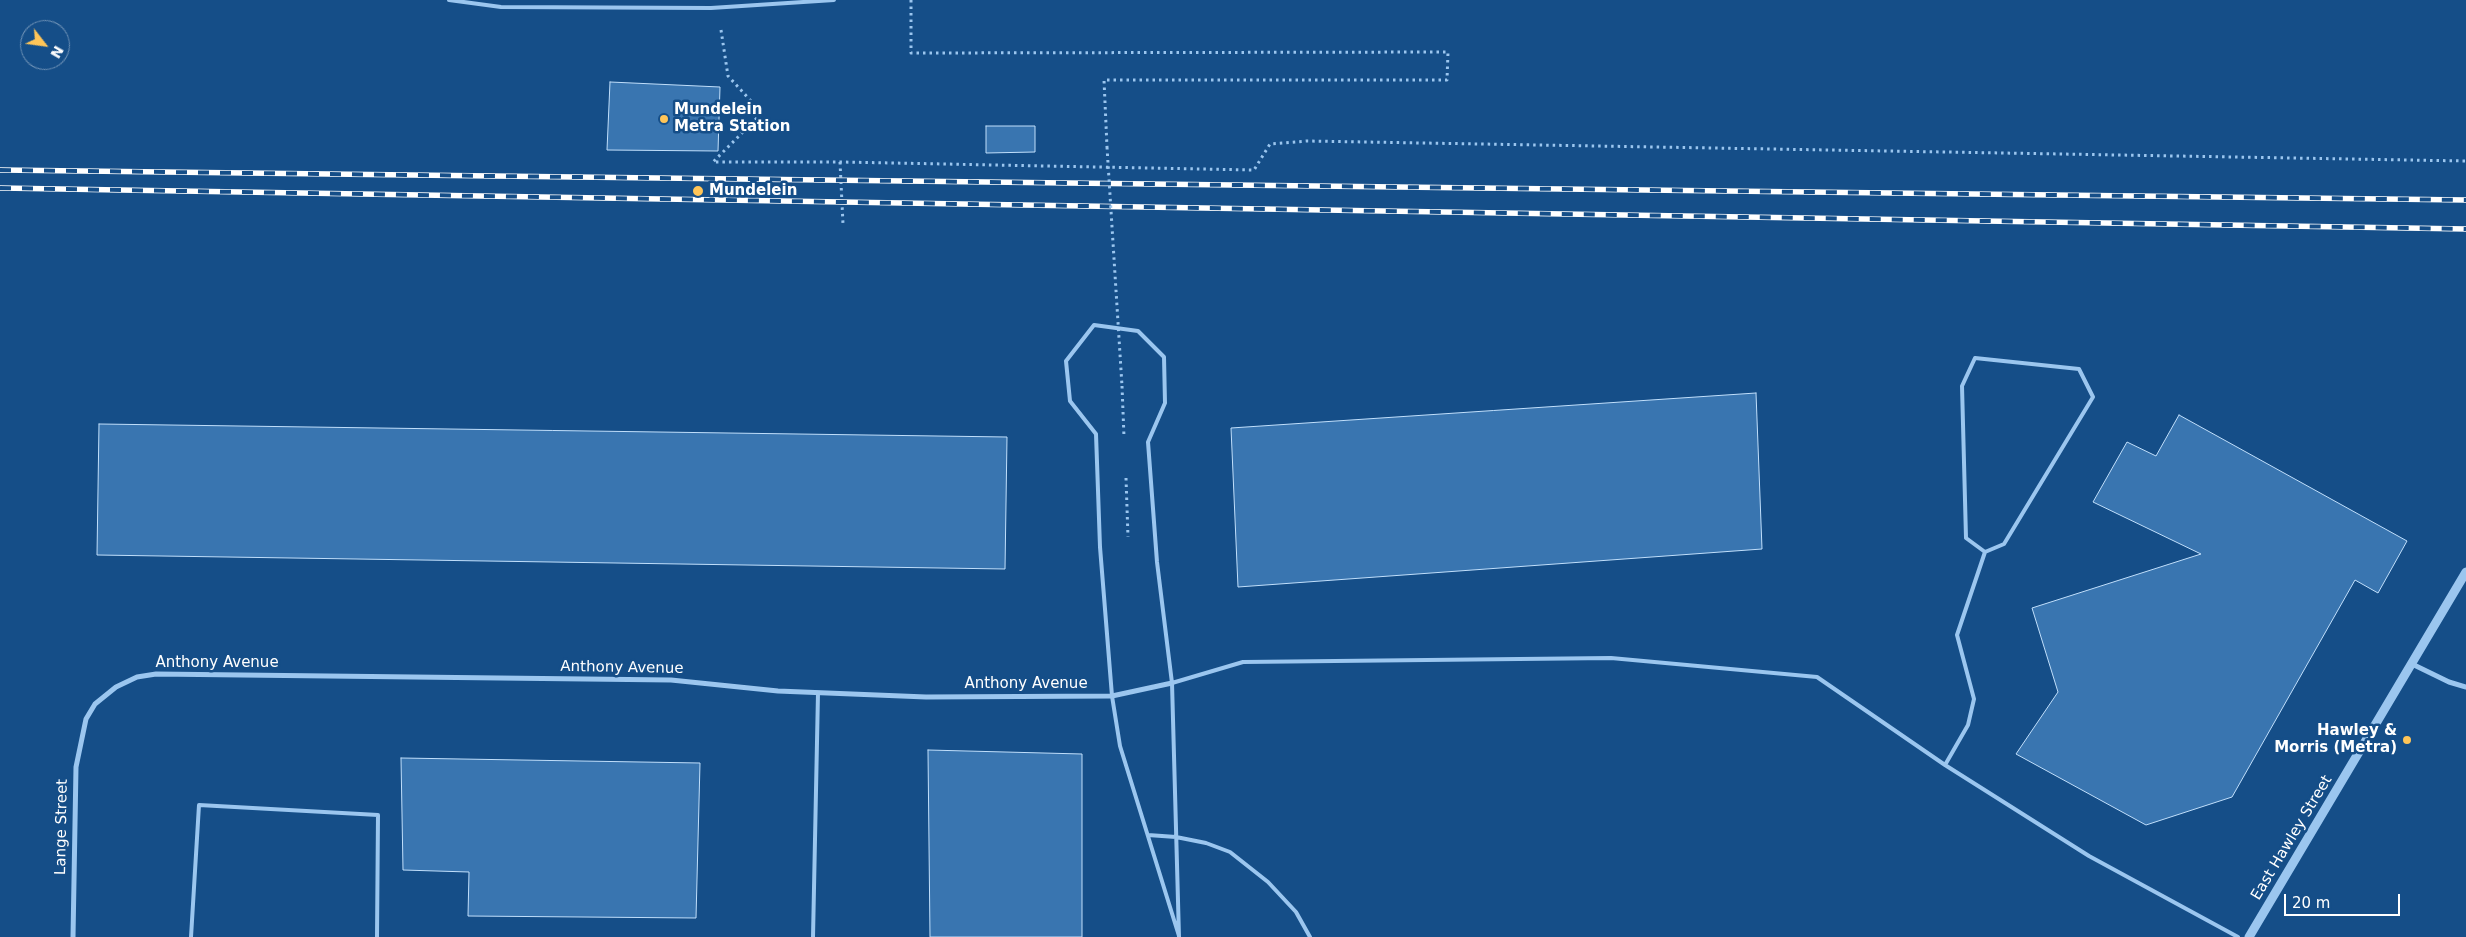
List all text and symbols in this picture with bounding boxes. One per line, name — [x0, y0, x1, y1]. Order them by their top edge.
north arrow — [20, 20, 70, 70]
text: N — [47, 43, 67, 61]
place label: Mundelein Metra Station — [674, 101, 790, 136]
marker: Mundelein Metra Station — [658, 113, 670, 125]
place label: Mundelein — [709, 182, 797, 200]
marker: Mundelein — [691, 184, 705, 198]
street label: Anthony Avenue — [155, 654, 279, 672]
street label: Anthony Avenue — [560, 658, 684, 678]
street label: Anthony Avenue — [964, 675, 1088, 693]
place label: Hawley & Morris (Metra) — [2274, 722, 2397, 757]
marker: Hawley & Morris (Metra) — [2401, 734, 2413, 746]
street label: East Hawley Street — [2248, 772, 2336, 904]
street label: Lange Street — [52, 779, 72, 875]
scale bar — [2286, 884, 2402, 916]
text: 20 m — [2292, 894, 2330, 912]

